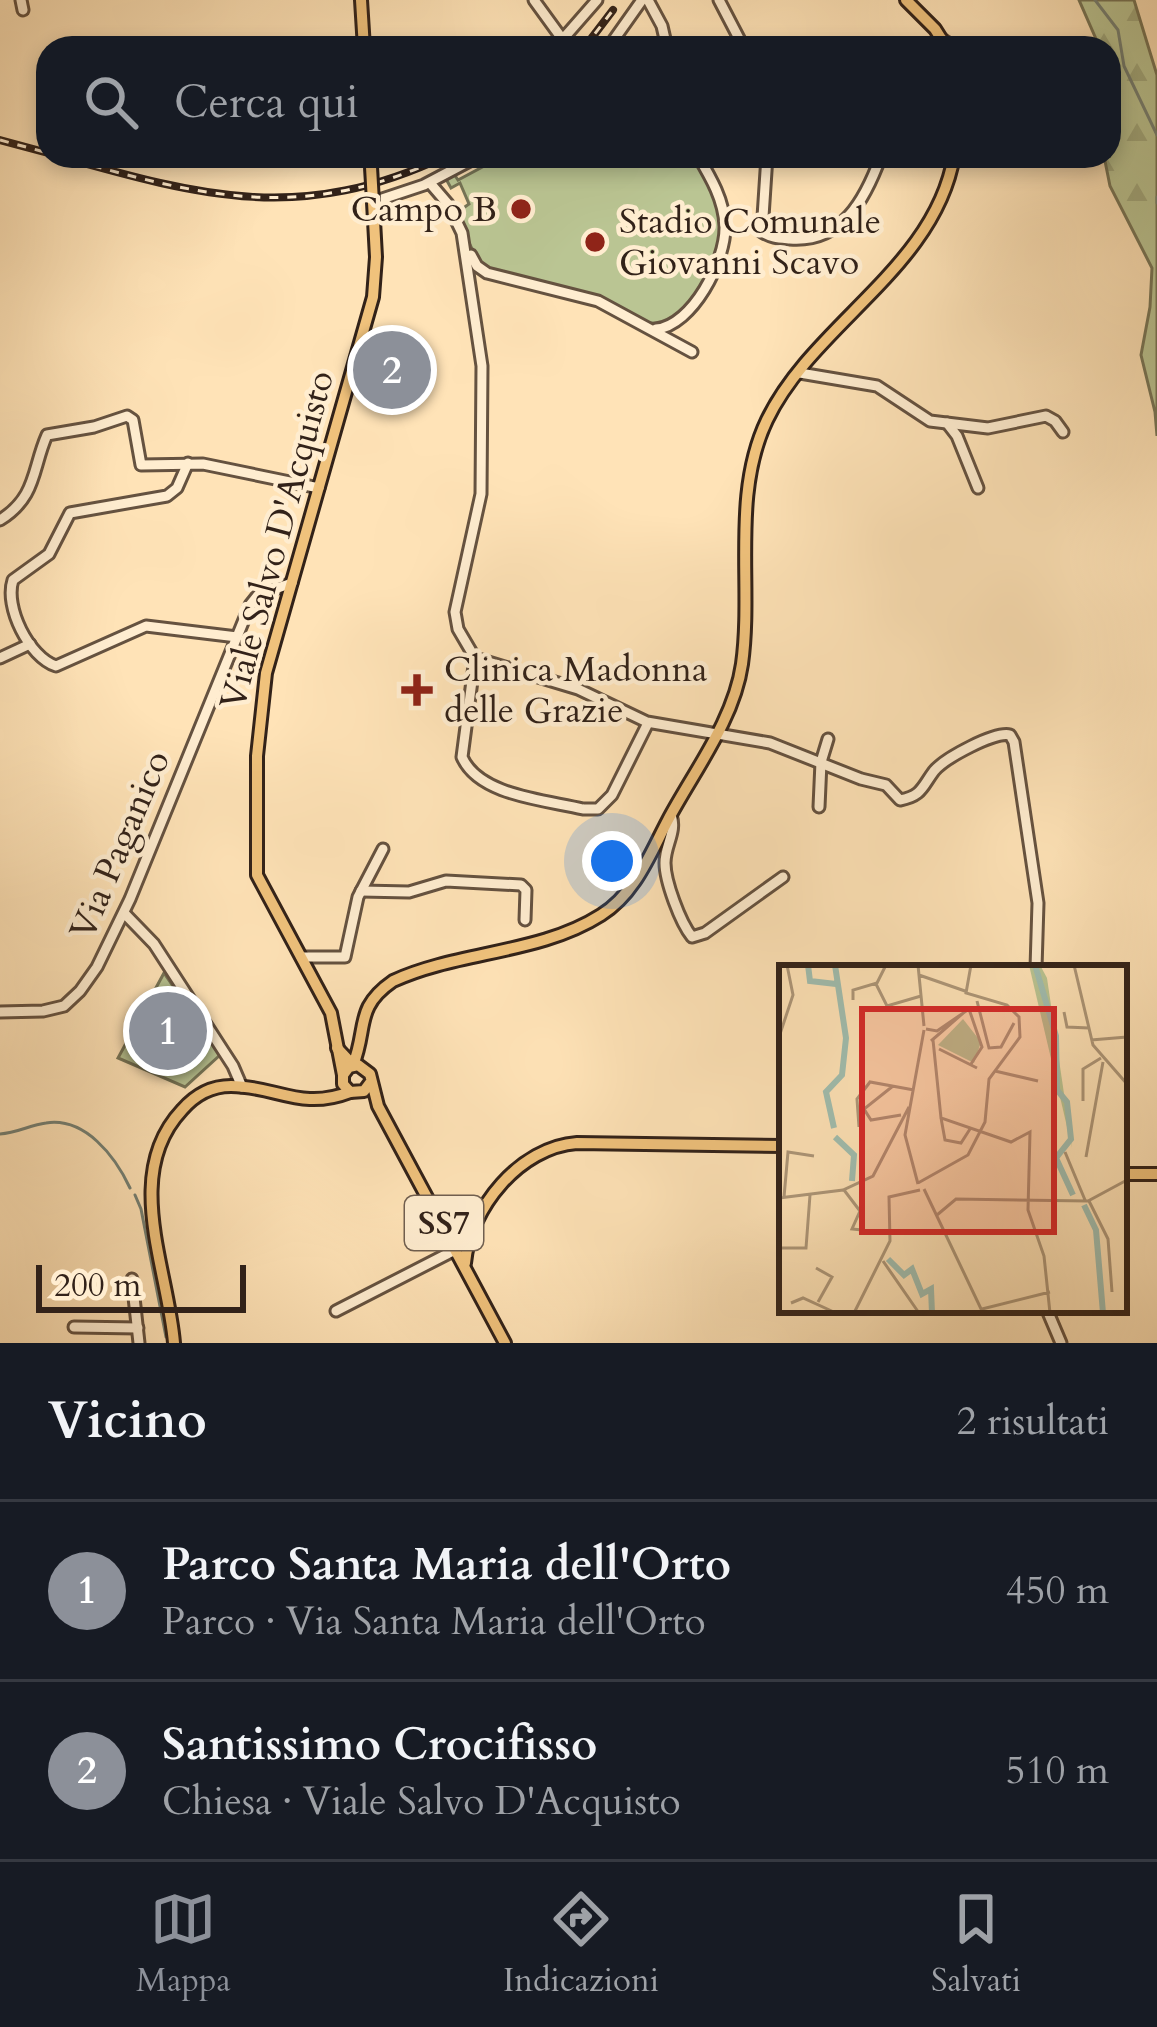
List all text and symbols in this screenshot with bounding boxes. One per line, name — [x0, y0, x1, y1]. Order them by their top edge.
search box — [36, 36, 1121, 168]
icon: search — [78, 69, 144, 135]
text: Cerca qui — [174, 72, 359, 133]
place label: Campo B — [351, 185, 497, 234]
marker: Campo B — [508, 196, 534, 222]
place label: Stadio Comunale Giovanni Scavo — [619, 197, 881, 287]
marker: Stadio Comunale Giovanni Scavo — [582, 229, 608, 255]
pin: 2 — [353, 325, 431, 415]
street label: Viale Salvo D'Acquisto — [208, 365, 346, 715]
place label: Clinica Madonna delle Grazie — [444, 645, 708, 735]
marker: Clinica Madonna delle Grazie — [401, 674, 433, 706]
street label: Via Paganico — [58, 743, 182, 947]
your location — [582, 831, 642, 891]
inset map — [779, 965, 1127, 1313]
pin: 1 — [129, 986, 207, 1076]
road number: SS7 — [405, 1196, 483, 1250]
scale bar — [36, 1259, 246, 1312]
text: 200 m — [54, 1263, 141, 1308]
text: Vicino — [48, 1386, 207, 1456]
text: 2 risultati — [957, 1395, 1109, 1448]
text: Parco Santa Maria dell'Orto — [162, 1534, 731, 1595]
text: 1 — [77, 1564, 97, 1617]
text: 450 m — [1006, 1564, 1109, 1617]
text: Parco · Via Santa Maria dell'Orto — [162, 1595, 706, 1648]
text: Santissimo Crocifisso — [162, 1714, 597, 1775]
text: 2 — [77, 1744, 97, 1797]
text: 510 m — [1006, 1744, 1109, 1797]
text: Chiesa · Viale Salvo D'Acquisto — [162, 1775, 681, 1828]
tab: Mappa — [136, 1886, 231, 2003]
tab: Indicazioni — [503, 1886, 659, 2003]
tab: Salvati — [931, 1886, 1021, 2003]

